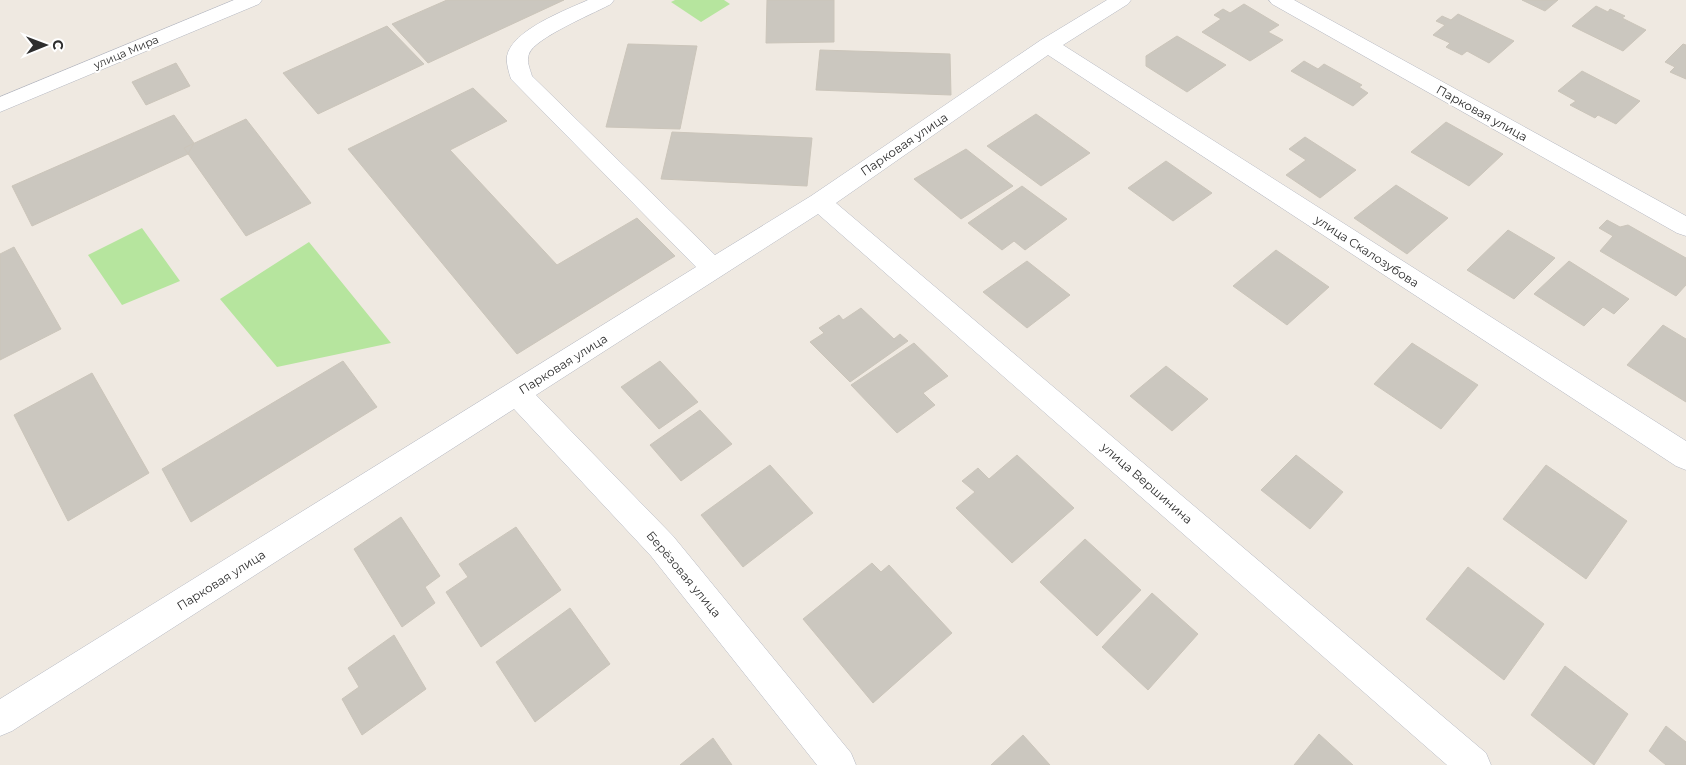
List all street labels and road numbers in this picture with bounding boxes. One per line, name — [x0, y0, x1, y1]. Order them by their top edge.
street label: улица Мира — [90, 32, 161, 72]
street label: Парковая улица — [1434, 82, 1530, 144]
street label: Парковая улица — [858, 109, 950, 179]
street label: улица Скалозубова — [1311, 211, 1422, 290]
street label: Парковая улица — [516, 331, 610, 397]
street label: улица Вершинина — [1098, 439, 1196, 527]
street label: Берёзовая улица — [644, 528, 724, 620]
street label: Парковая улица — [174, 547, 268, 613]

